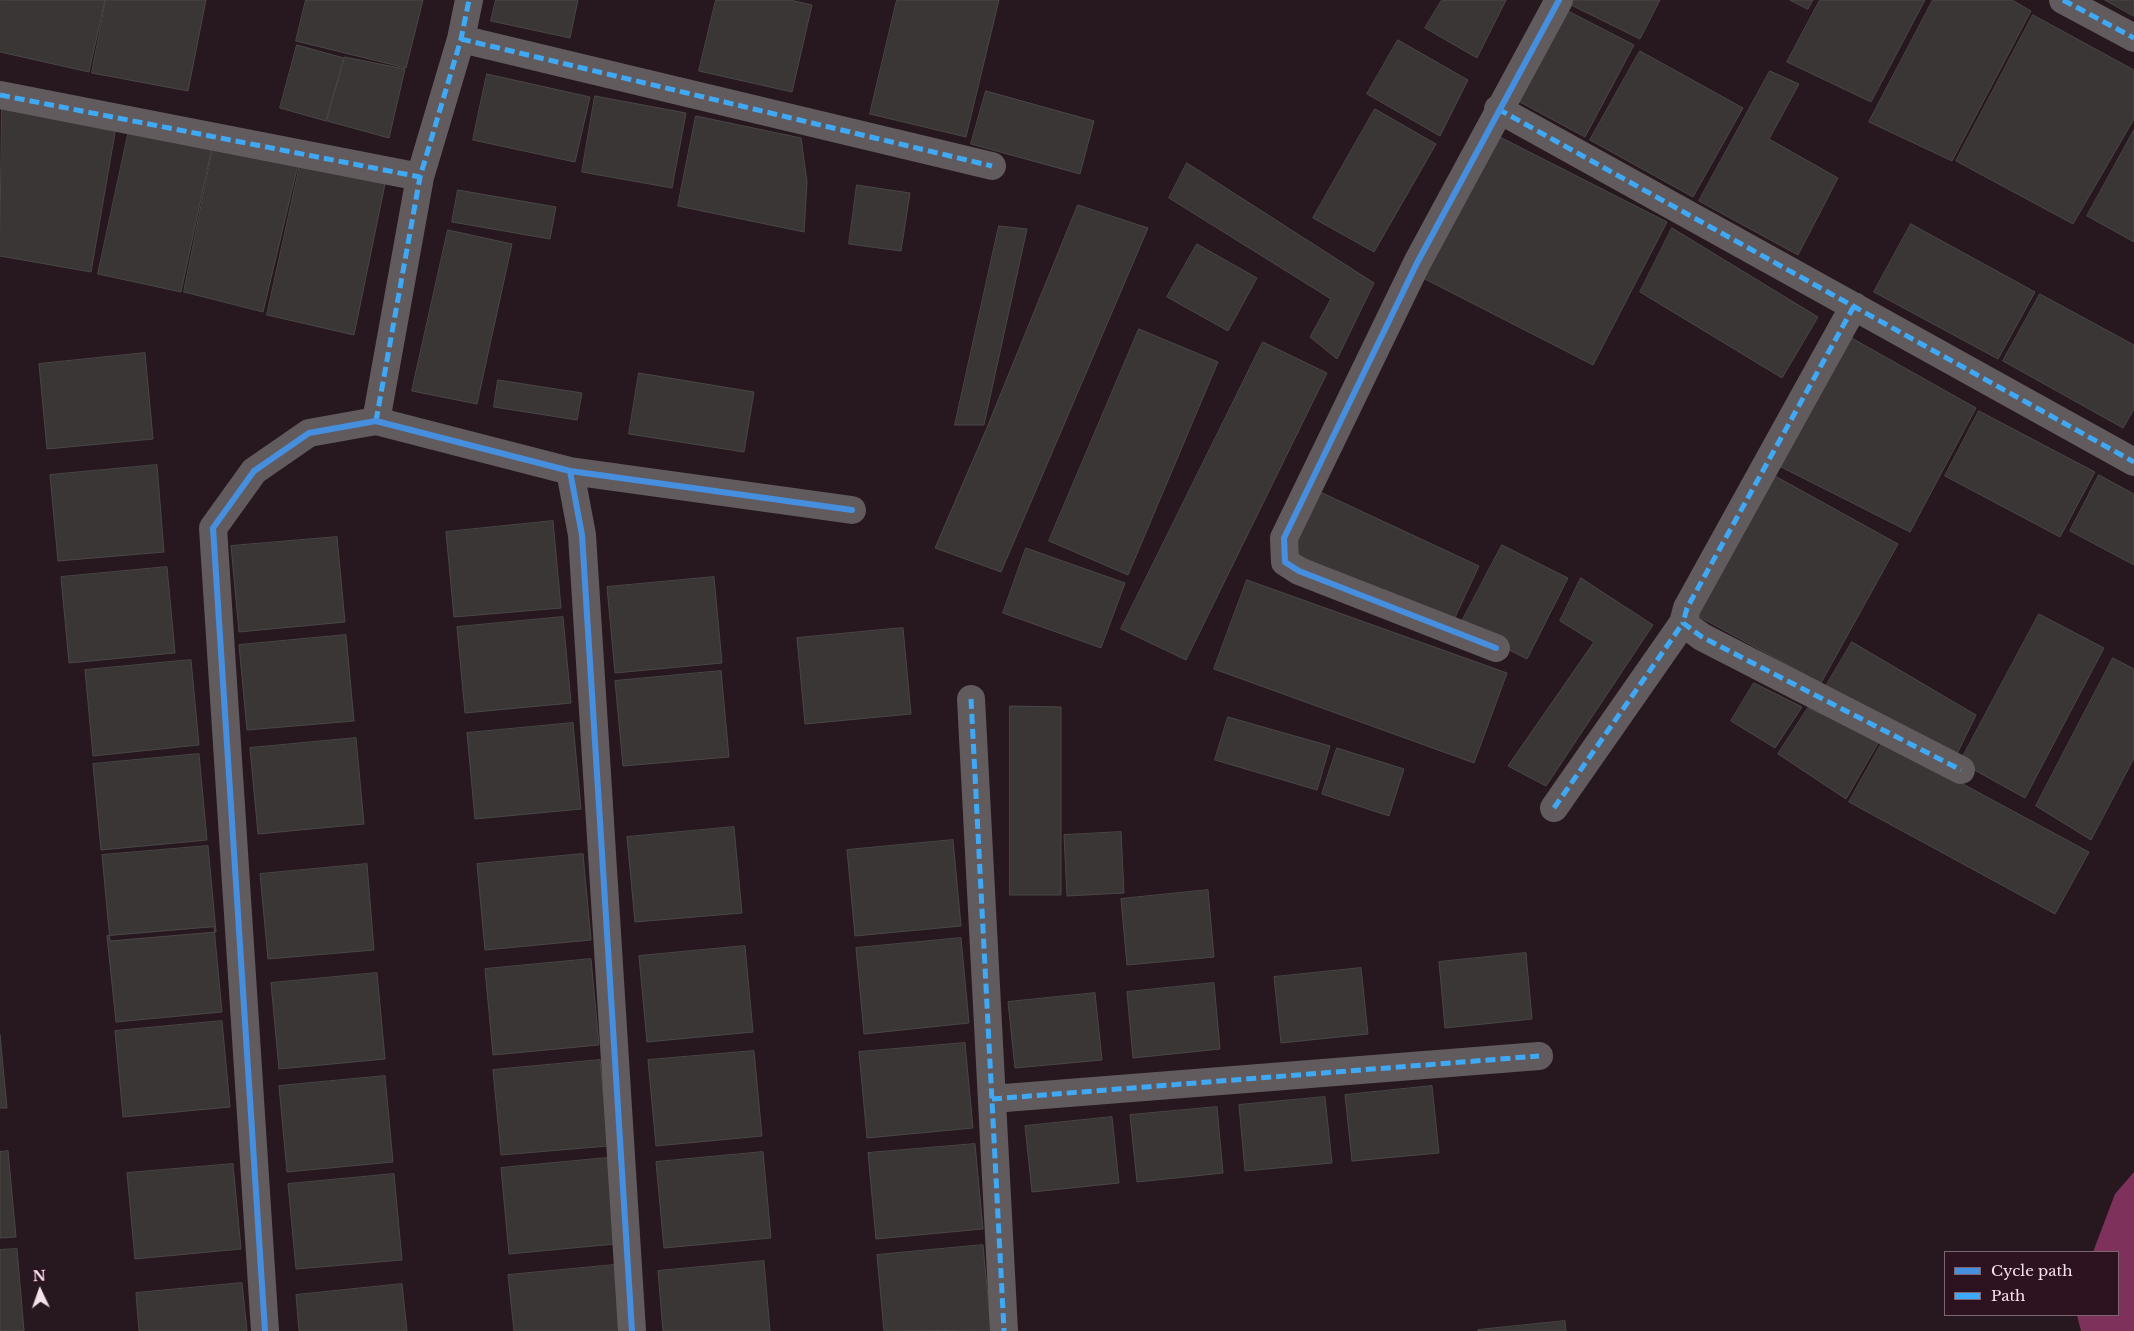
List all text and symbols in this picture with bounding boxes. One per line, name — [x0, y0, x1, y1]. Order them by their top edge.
legend — [1944, 1251, 2119, 1316]
text: Cycle path — [1991, 1261, 2073, 1280]
north arrow — [15, 1266, 65, 1316]
text: N — [32, 1267, 46, 1285]
text: Path — [1991, 1286, 2025, 1305]

